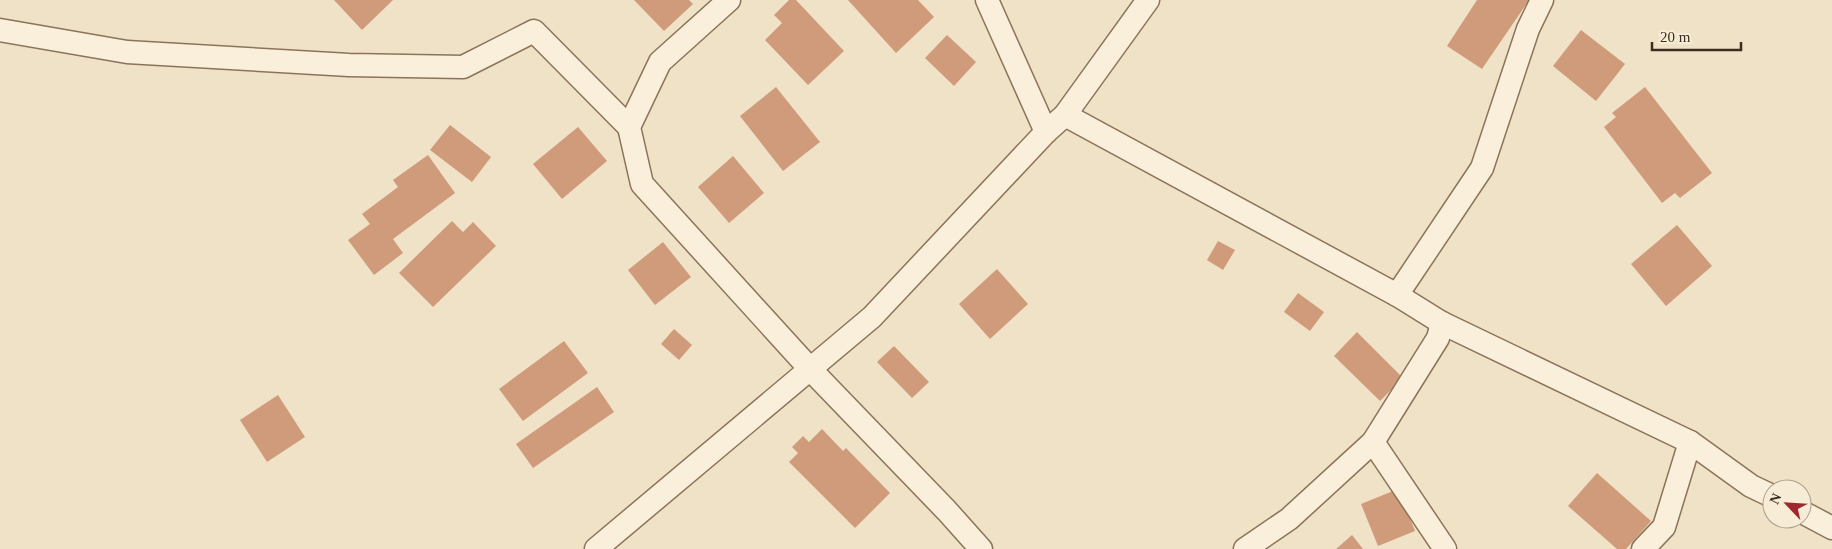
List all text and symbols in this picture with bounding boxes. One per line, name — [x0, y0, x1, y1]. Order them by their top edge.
scale bar — [1652, 20, 1741, 52]
text: 20 m — [1660, 29, 1691, 45]
north arrow — [1762, 479, 1812, 529]
text: N — [1767, 491, 1785, 506]

